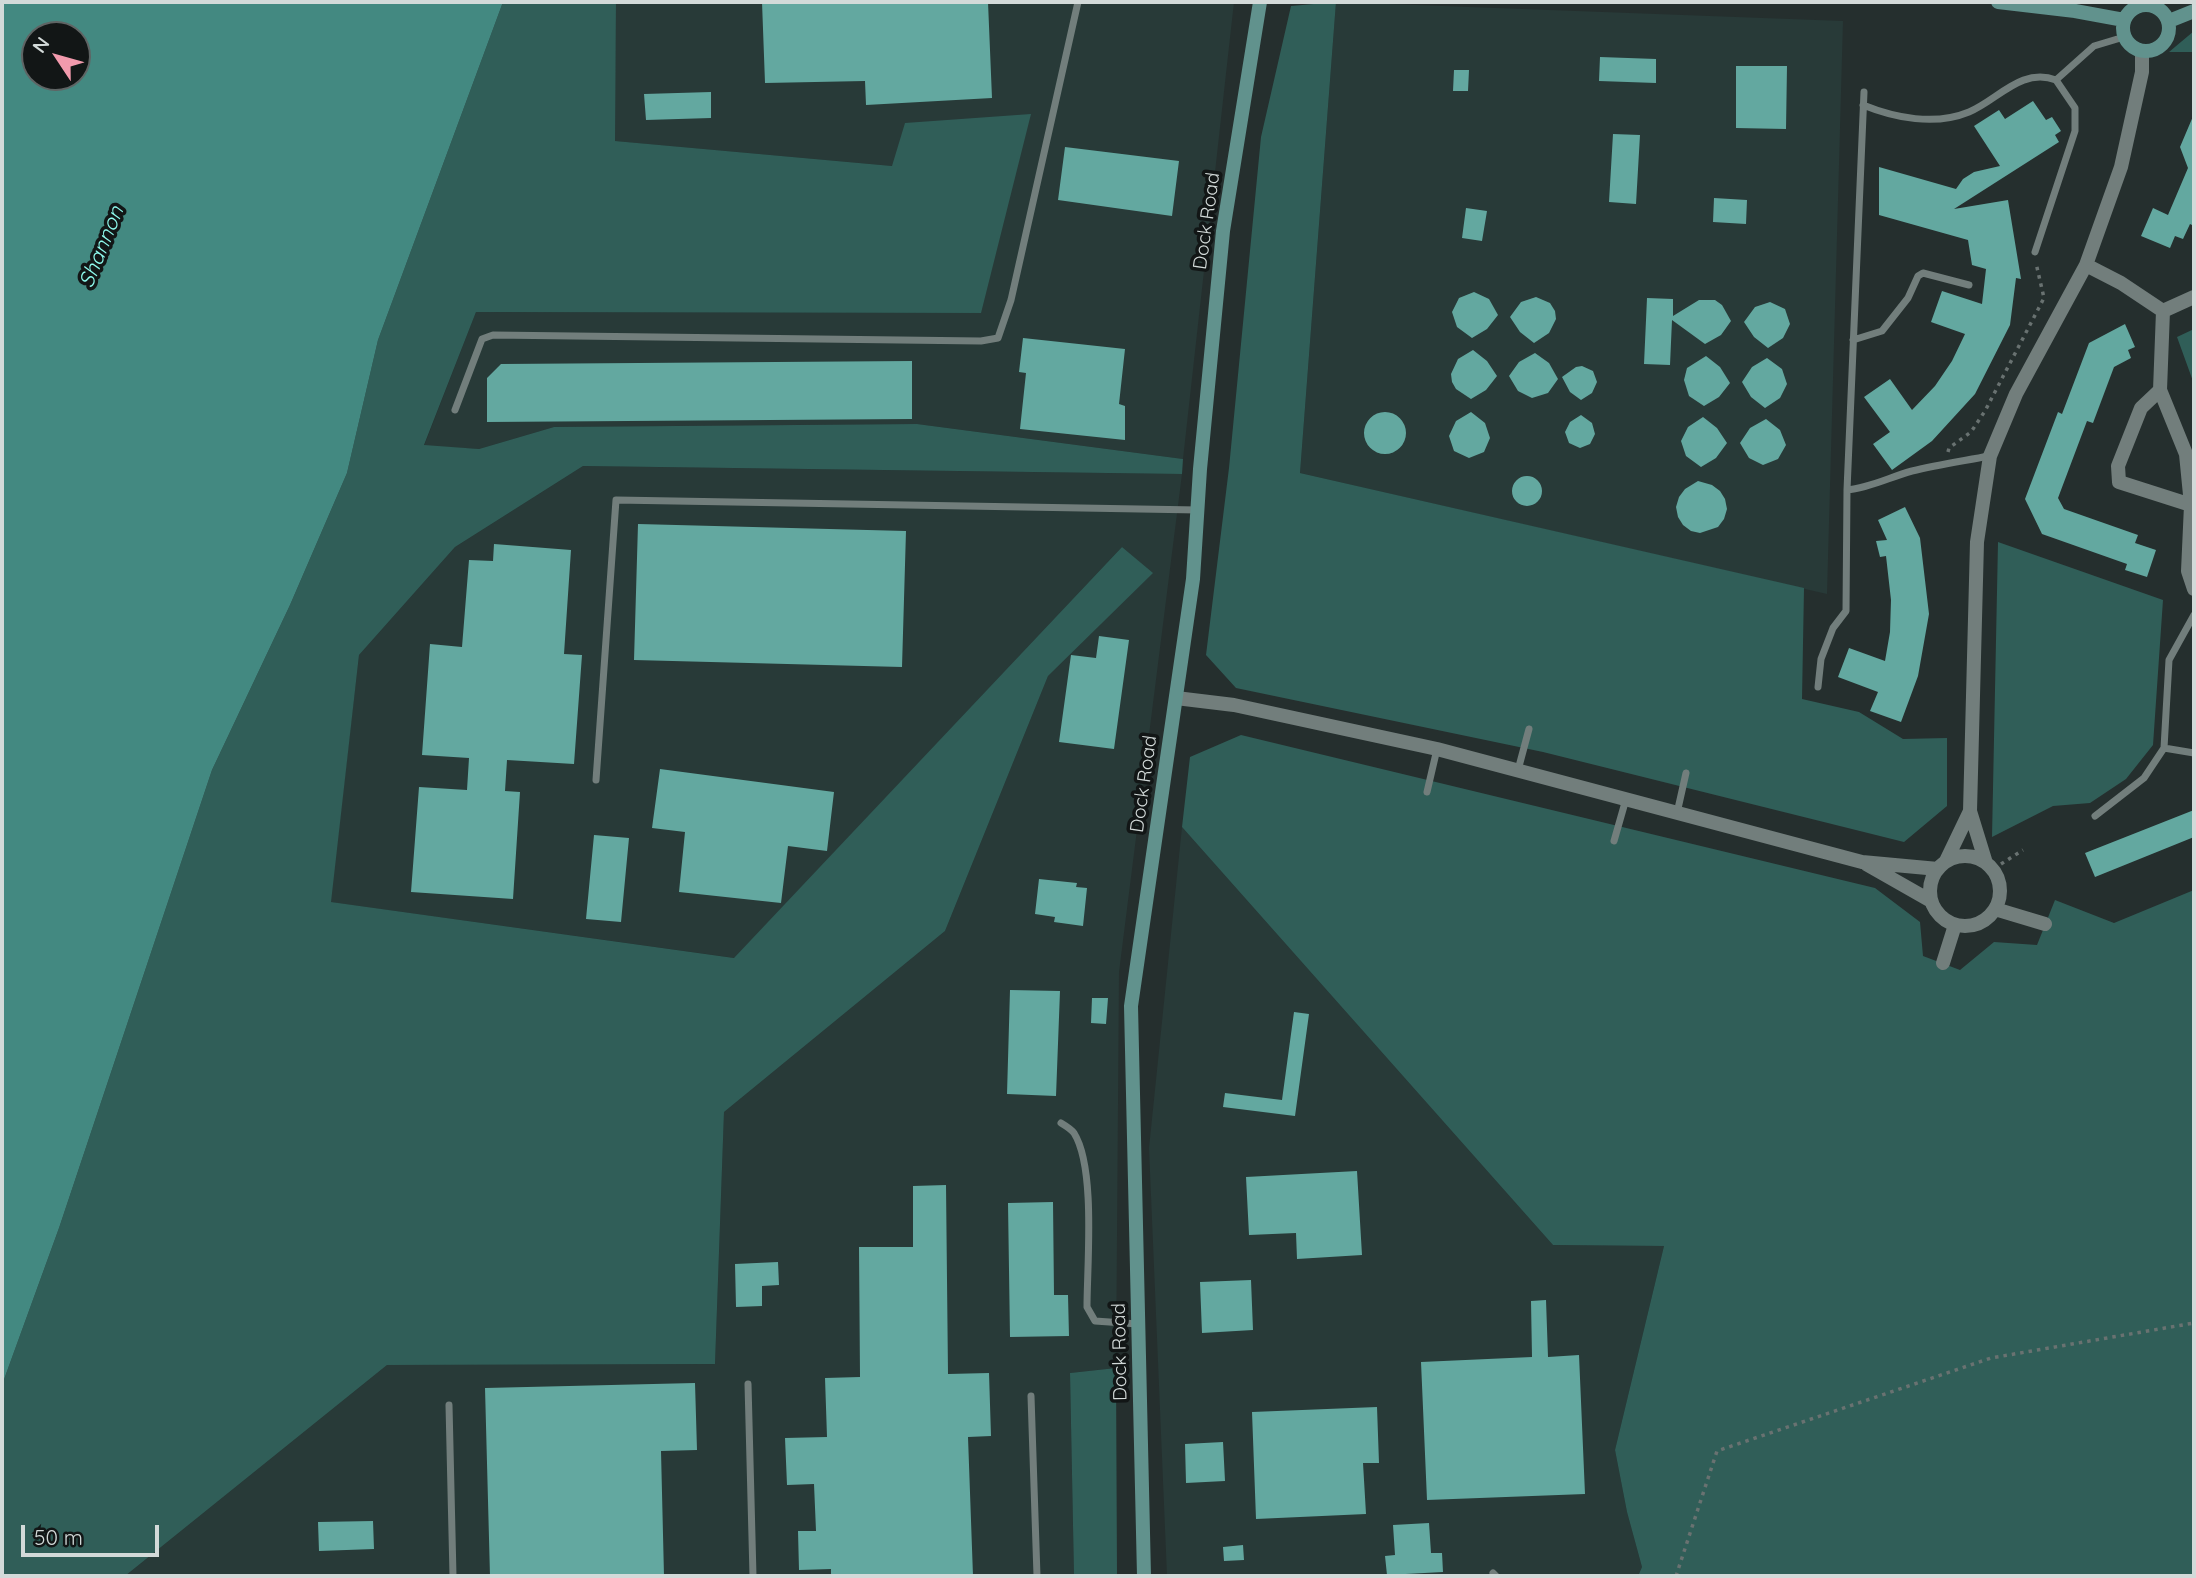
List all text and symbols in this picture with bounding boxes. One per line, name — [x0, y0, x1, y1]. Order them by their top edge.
north arrow — [21, 21, 91, 91]
text: N — [27, 32, 54, 58]
street label: Dock Road — [1189, 171, 1225, 271]
water label: Shannon — [74, 203, 130, 291]
street label: Dock Road — [1126, 734, 1162, 834]
street label: Dock Road — [1108, 1303, 1132, 1401]
scale bar — [24, 1512, 163, 1556]
text: 50 m — [34, 1524, 83, 1550]

